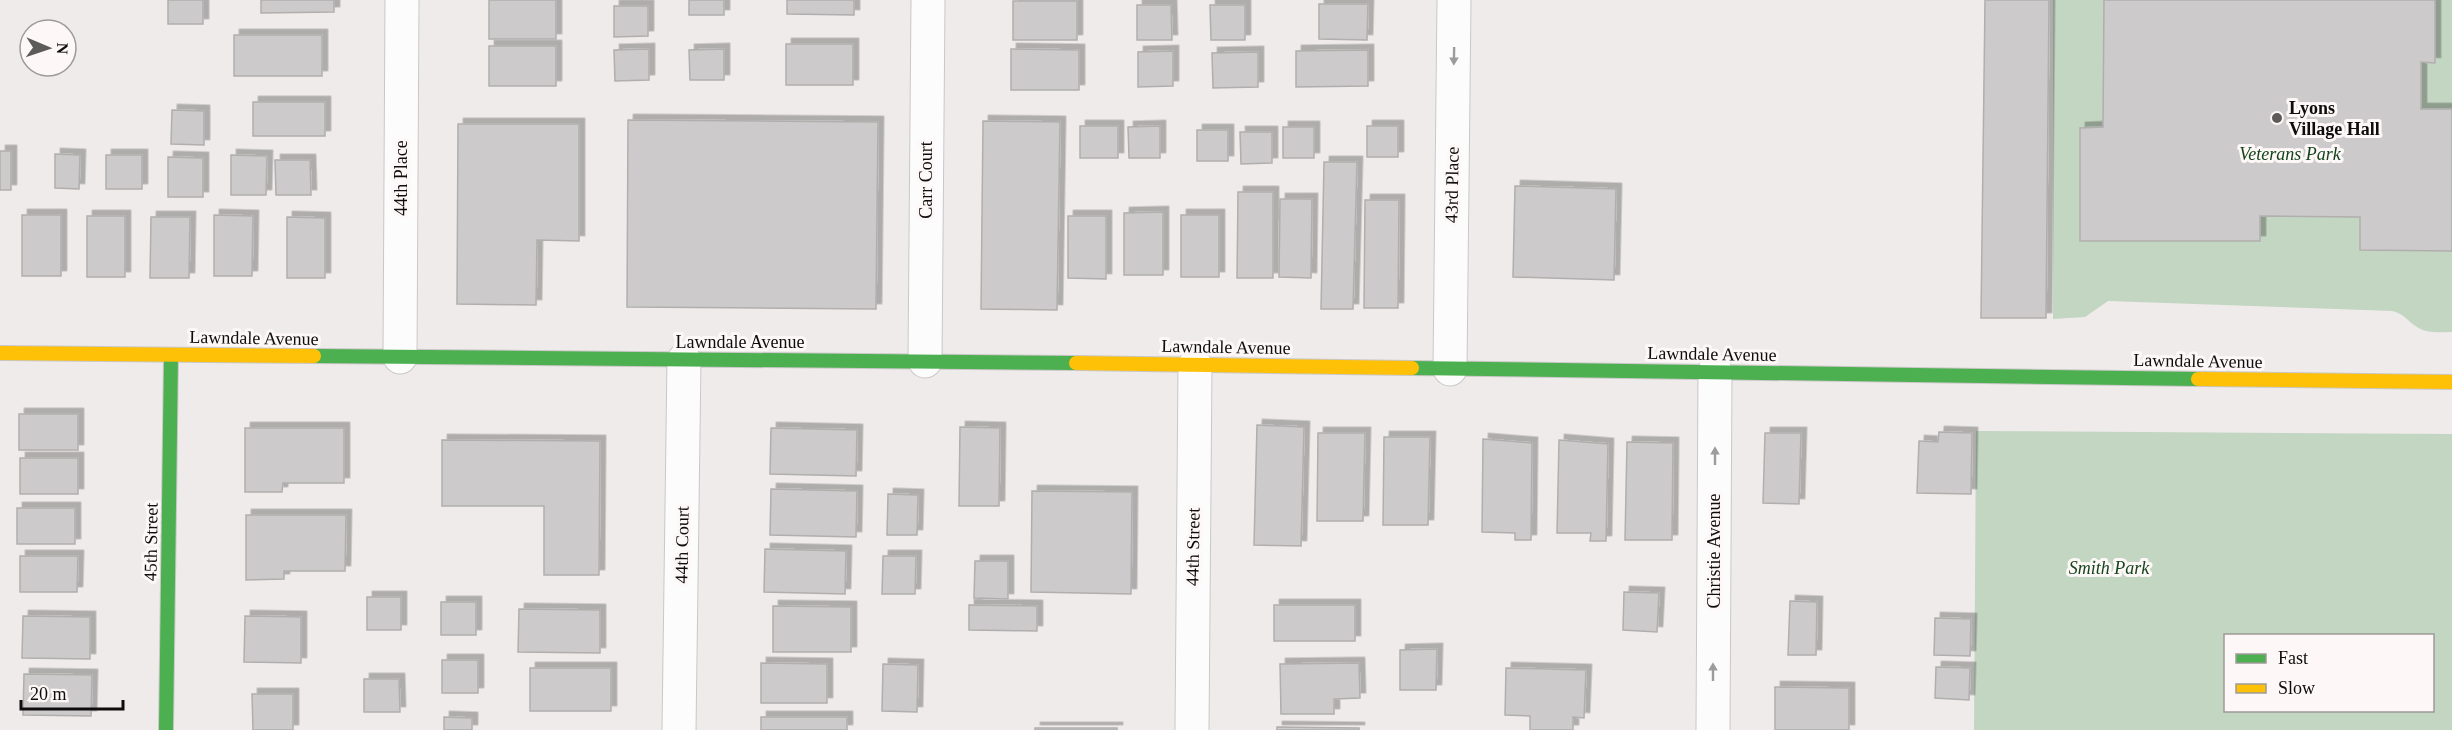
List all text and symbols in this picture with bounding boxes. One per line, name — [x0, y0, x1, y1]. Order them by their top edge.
north arrow — [18, 18, 78, 78]
text: N — [54, 42, 71, 55]
one-way arrow — [1449, 46, 1459, 65]
place label: Lyons Village Hall — [2289, 98, 2380, 139]
marker: Lyons Village Hall — [2270, 111, 2284, 125]
street label: 44th Place — [391, 140, 411, 216]
street label: Carr Court — [916, 141, 936, 219]
park label: Veterans Park — [2239, 144, 2342, 164]
street label: 43rd Place — [1441, 147, 1463, 223]
street label: Lawndale Avenue — [189, 327, 319, 349]
street label: Lawndale Avenue — [675, 332, 805, 352]
street label: Lawndale Avenue — [1161, 336, 1291, 358]
street label: Lawndale Avenue — [1647, 343, 1777, 365]
street label: Lawndale Avenue — [2133, 350, 2263, 372]
one-way arrow — [1710, 446, 1720, 465]
street label: Christie Avenue — [1704, 493, 1724, 609]
street label: 45th Street — [140, 503, 162, 581]
street label: 44th Court — [671, 506, 693, 584]
street label: 44th Street — [1182, 508, 1204, 586]
park label: Smith Park — [2069, 558, 2150, 578]
legend — [2224, 634, 2434, 712]
text: Fast — [2278, 648, 2308, 668]
one-way arrow — [1708, 662, 1718, 681]
scale bar — [21, 673, 123, 711]
text: Slow — [2278, 678, 2315, 698]
text: 20 m — [30, 684, 67, 704]

